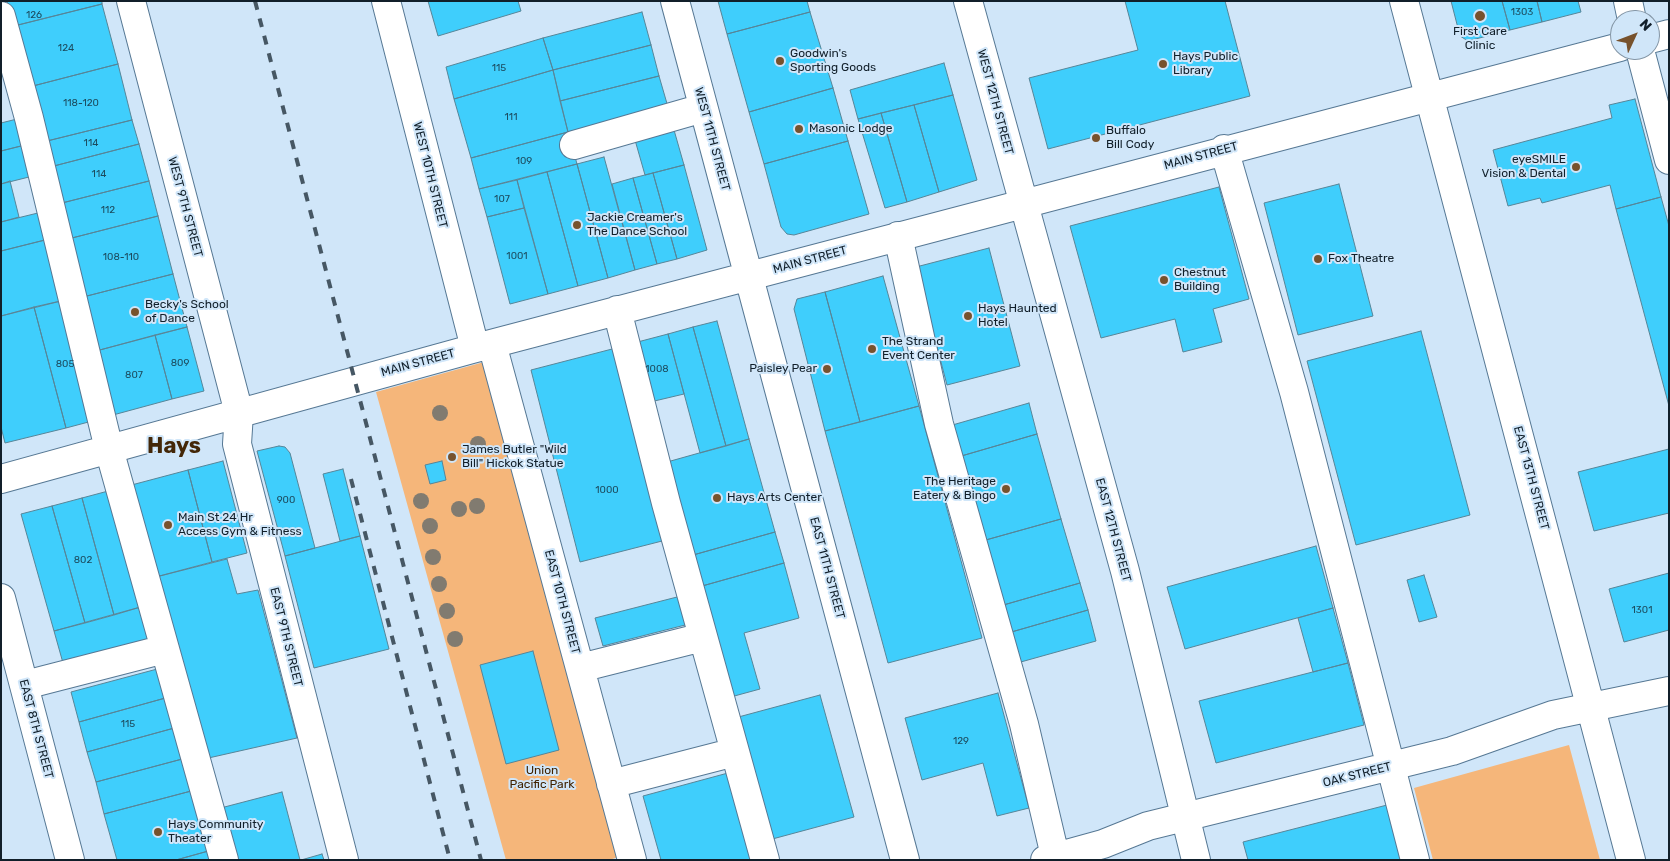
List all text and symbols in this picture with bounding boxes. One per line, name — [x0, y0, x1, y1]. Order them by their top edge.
house number: 1303 — [1511, 6, 1533, 18]
house number: 126 — [26, 9, 42, 21]
marker: First Care Clinic — [1473, 9, 1487, 23]
north arrow — [1610, 10, 1660, 60]
text: N — [1636, 16, 1655, 35]
place label: First Care Clinic — [1453, 25, 1507, 53]
house number: 124 — [58, 42, 74, 54]
place label: Goodwin's Sporting Goods — [790, 47, 876, 75]
street label: WEST 12TH STREET — [974, 48, 1016, 156]
place label: Hays Public Library — [1173, 50, 1238, 78]
marker: Goodwin's Sporting Goods — [774, 55, 786, 67]
marker: Hays Public Library — [1157, 58, 1169, 70]
house number: 115 — [492, 62, 506, 74]
street label: WEST 11TH STREET — [691, 86, 733, 192]
house number: 118-120 — [63, 97, 99, 109]
house number: 111 — [505, 111, 517, 123]
street label: WEST 10TH STREET — [410, 120, 450, 230]
place label: Masonic Lodge — [809, 122, 892, 136]
marker: Masonic Lodge — [793, 123, 805, 135]
place label: Buffalo Bill Cody — [1106, 124, 1154, 152]
marker: Buffalo Bill Cody — [1090, 132, 1102, 144]
house number: 114 — [84, 137, 98, 149]
street label: MAIN STREET — [1163, 139, 1239, 173]
place label: eyeSMILE Vision & Dental — [1481, 153, 1566, 181]
street label: WEST 9TH STREET — [165, 155, 205, 259]
house number: 109 — [516, 155, 532, 167]
marker: eyeSMILE Vision & Dental — [1570, 161, 1582, 173]
house number: 114 — [92, 168, 106, 180]
house number: 107 — [494, 193, 510, 205]
house number: 112 — [101, 204, 115, 216]
place label: Jackie Creamer's The Dance School — [587, 211, 687, 239]
marker: Jackie Creamer's The Dance School — [571, 219, 583, 231]
street label: MAIN STREET — [772, 243, 848, 277]
house number: 1001 — [506, 250, 528, 262]
house number: 108-110 — [103, 251, 139, 263]
place label: Fox Theatre — [1328, 252, 1394, 266]
marker: Fox Theatre — [1312, 253, 1324, 265]
place label: Chestnut Building — [1174, 266, 1226, 294]
marker: Chestnut Building — [1158, 274, 1170, 286]
place label: Becky's School of Dance — [145, 298, 229, 326]
place label: Hays Haunted Hotel — [978, 302, 1057, 330]
marker: Becky's School of Dance — [129, 306, 141, 318]
marker: Hays Haunted Hotel — [962, 310, 974, 322]
place label: The Strand Event Center — [882, 335, 955, 363]
marker: The Strand Event Center — [866, 343, 878, 355]
street label: MAIN STREET — [380, 346, 456, 380]
house number: 809 — [171, 357, 189, 369]
house number: 805 — [56, 358, 74, 370]
place label: Paisley Pear — [749, 362, 817, 376]
house number: 1008 — [645, 363, 669, 375]
marker: Paisley Pear — [821, 363, 833, 375]
house number: 807 — [125, 369, 143, 381]
street label: EAST 13TH STREET — [1510, 424, 1552, 532]
district label: Hays — [147, 434, 201, 460]
place label: James Butler "Wild Bill" Hickok Statue — [462, 443, 567, 471]
marker: James Butler "Wild Bill" Hickok Statue — [446, 451, 458, 463]
place label: The Heritage Eatery & Bingo — [913, 475, 996, 503]
street label: EAST 12TH STREET — [1092, 477, 1134, 583]
marker: The Heritage Eatery & Bingo — [1000, 483, 1012, 495]
house number: 1000 — [595, 484, 619, 496]
place label: Hays Arts Center — [727, 491, 822, 505]
marker: Hays Arts Center — [711, 492, 723, 504]
house number: 900 — [277, 494, 295, 506]
place label: Main St 24 Hr Access Gym & Fitness — [178, 511, 302, 539]
street label: EAST 11TH STREET — [806, 515, 848, 621]
marker: Main St 24 Hr Access Gym & Fitness — [162, 519, 174, 531]
street label: EAST 10TH STREET — [541, 548, 583, 656]
house number: 802 — [74, 554, 92, 566]
street label: EAST 9TH STREET — [267, 586, 305, 688]
house number: 1301 — [1632, 604, 1652, 616]
street label: EAST 8TH STREET — [16, 678, 56, 780]
house number: 115 — [121, 718, 135, 730]
house number: 129 — [953, 735, 969, 747]
street label: OAK STREET — [1321, 760, 1393, 790]
park label: Union Pacific Park — [510, 764, 574, 792]
place label: Hays Community Theater — [168, 818, 263, 846]
marker: Hays Community Theater — [152, 826, 164, 838]

